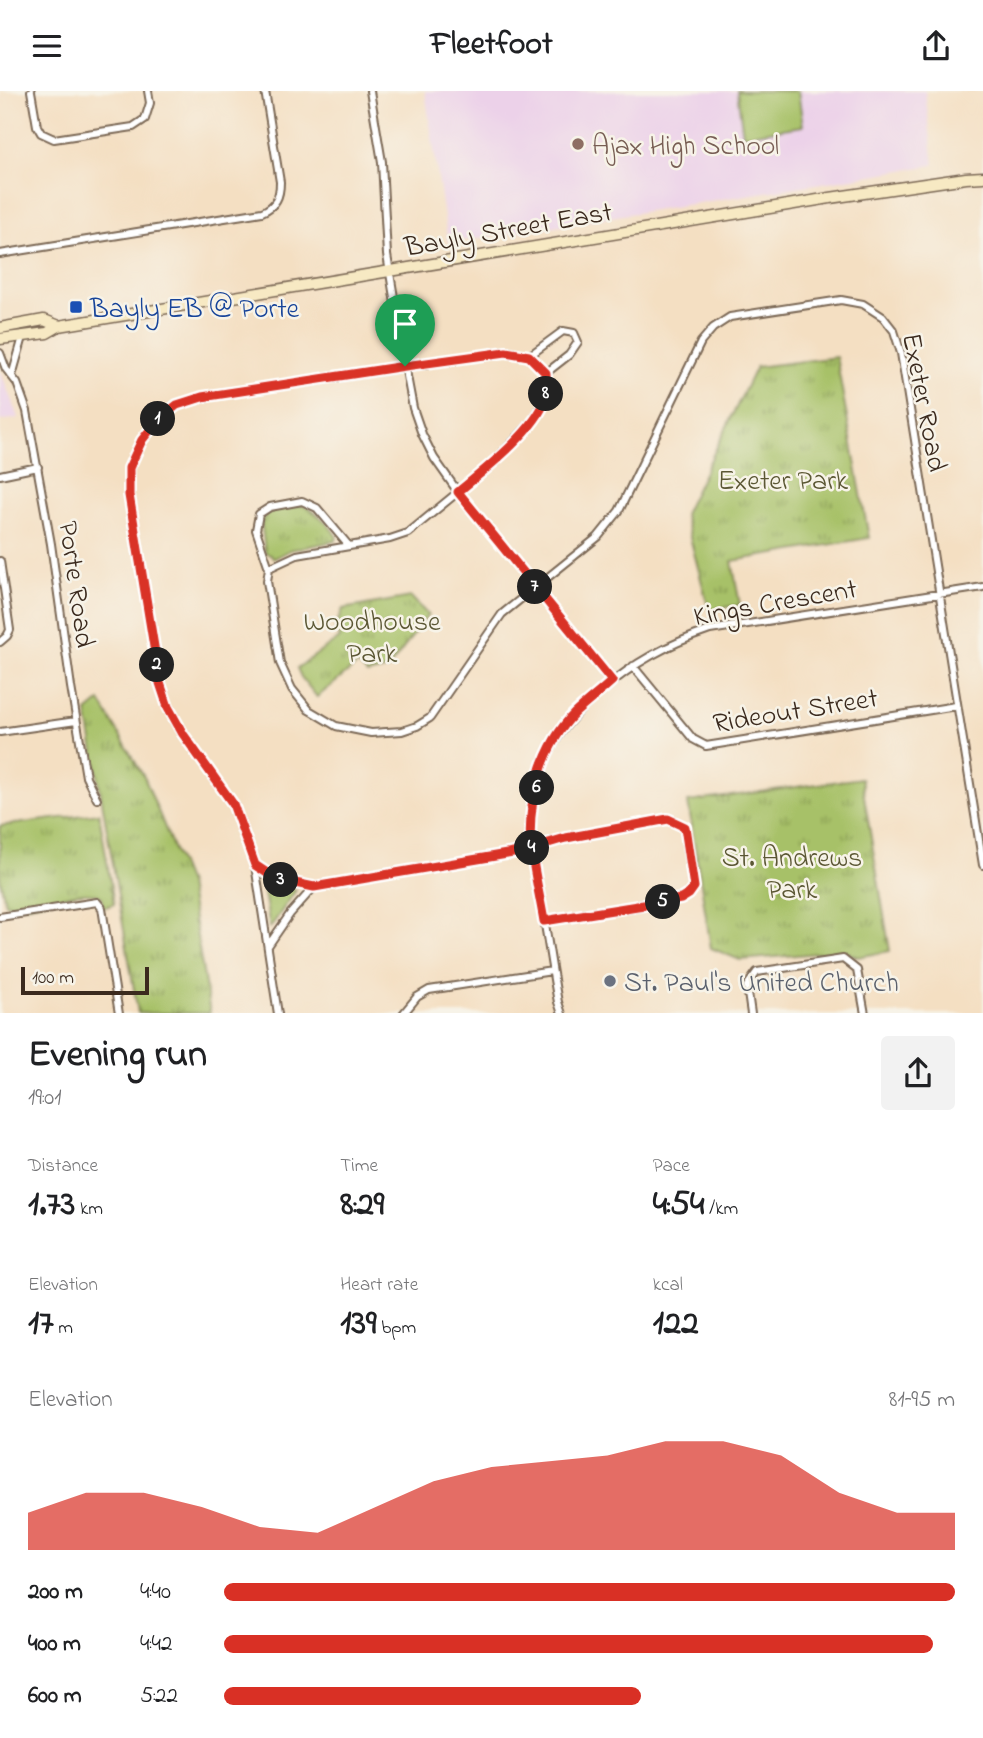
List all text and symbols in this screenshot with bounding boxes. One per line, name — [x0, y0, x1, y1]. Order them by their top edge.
text: Fleetfoot — [430, 22, 553, 69]
icon: menu — [28, 27, 66, 65]
icon: share — [917, 27, 955, 65]
place label: Ajax High School — [592, 127, 779, 168]
marker: Ajax High School — [570, 136, 586, 152]
street label: Bayly Street East — [401, 193, 616, 270]
place label: Bayly EB @ Porte — [89, 290, 300, 331]
pin — [375, 294, 435, 366]
marker: Bayly EB @ Porte — [68, 299, 84, 315]
icon: arrive — [386, 305, 424, 343]
street label: Exeter Road — [889, 330, 956, 476]
pin: 8 — [528, 377, 564, 411]
text: 8 — [542, 380, 549, 407]
pin: 1 — [140, 401, 176, 437]
text: 1 — [154, 405, 161, 432]
park label: Exeter Park — [718, 462, 849, 503]
street label: Porte Road — [45, 518, 104, 651]
pin: 7 — [518, 569, 552, 605]
street label: Kings Crescent — [691, 570, 861, 639]
text: 7 — [531, 573, 538, 600]
park label: Woodhouse Park — [303, 603, 441, 676]
pin: 2 — [140, 647, 174, 683]
text: 2 — [152, 651, 161, 678]
street label: Rideout Street — [710, 679, 881, 746]
pin: 6 — [520, 771, 554, 805]
text: 6 — [532, 774, 541, 801]
pin: 4 — [514, 831, 550, 865]
text: 4 — [528, 834, 535, 861]
park label: St. Andrews Park — [722, 839, 862, 912]
pin: 3 — [264, 863, 298, 897]
text: 3 — [277, 866, 284, 893]
pin: 5 — [646, 885, 680, 919]
text: 5 — [657, 888, 668, 915]
place label: St. Paul's United Church — [624, 964, 899, 1005]
scale bar — [21, 965, 149, 996]
text: 100 m — [32, 965, 74, 992]
marker: St. Paul's United Church — [602, 973, 618, 989]
text: Evening run — [28, 1028, 207, 1084]
button: share — [881, 1036, 955, 1110]
text: 19:01 — [28, 1082, 61, 1115]
text: Distance — [28, 1153, 98, 1180]
text: Time — [340, 1153, 378, 1180]
text: Pace — [653, 1153, 690, 1180]
text: 1.73 — [28, 1180, 75, 1231]
text: 8:29 — [340, 1180, 384, 1231]
text: 4:54 — [653, 1180, 705, 1231]
text: km — [75, 1196, 103, 1223]
text: /km — [705, 1196, 738, 1223]
text: Elevation — [28, 1272, 98, 1299]
text: Heart rate — [340, 1272, 418, 1299]
text: kcal — [653, 1272, 683, 1299]
text: 17 — [28, 1299, 54, 1350]
text: 139 — [340, 1299, 376, 1350]
text: 122 — [653, 1299, 699, 1350]
text: m — [54, 1315, 73, 1342]
text: bpm — [376, 1315, 416, 1342]
text: Elevation — [28, 1384, 113, 1417]
text: 81–95 m — [889, 1384, 955, 1417]
text: 200 m — [28, 1576, 83, 1609]
text: 4:40 — [140, 1576, 171, 1609]
text: 400 m — [28, 1628, 81, 1661]
text: 4:42 — [140, 1628, 172, 1661]
text: 600 m — [28, 1680, 82, 1713]
text: 5:22 — [140, 1680, 178, 1713]

